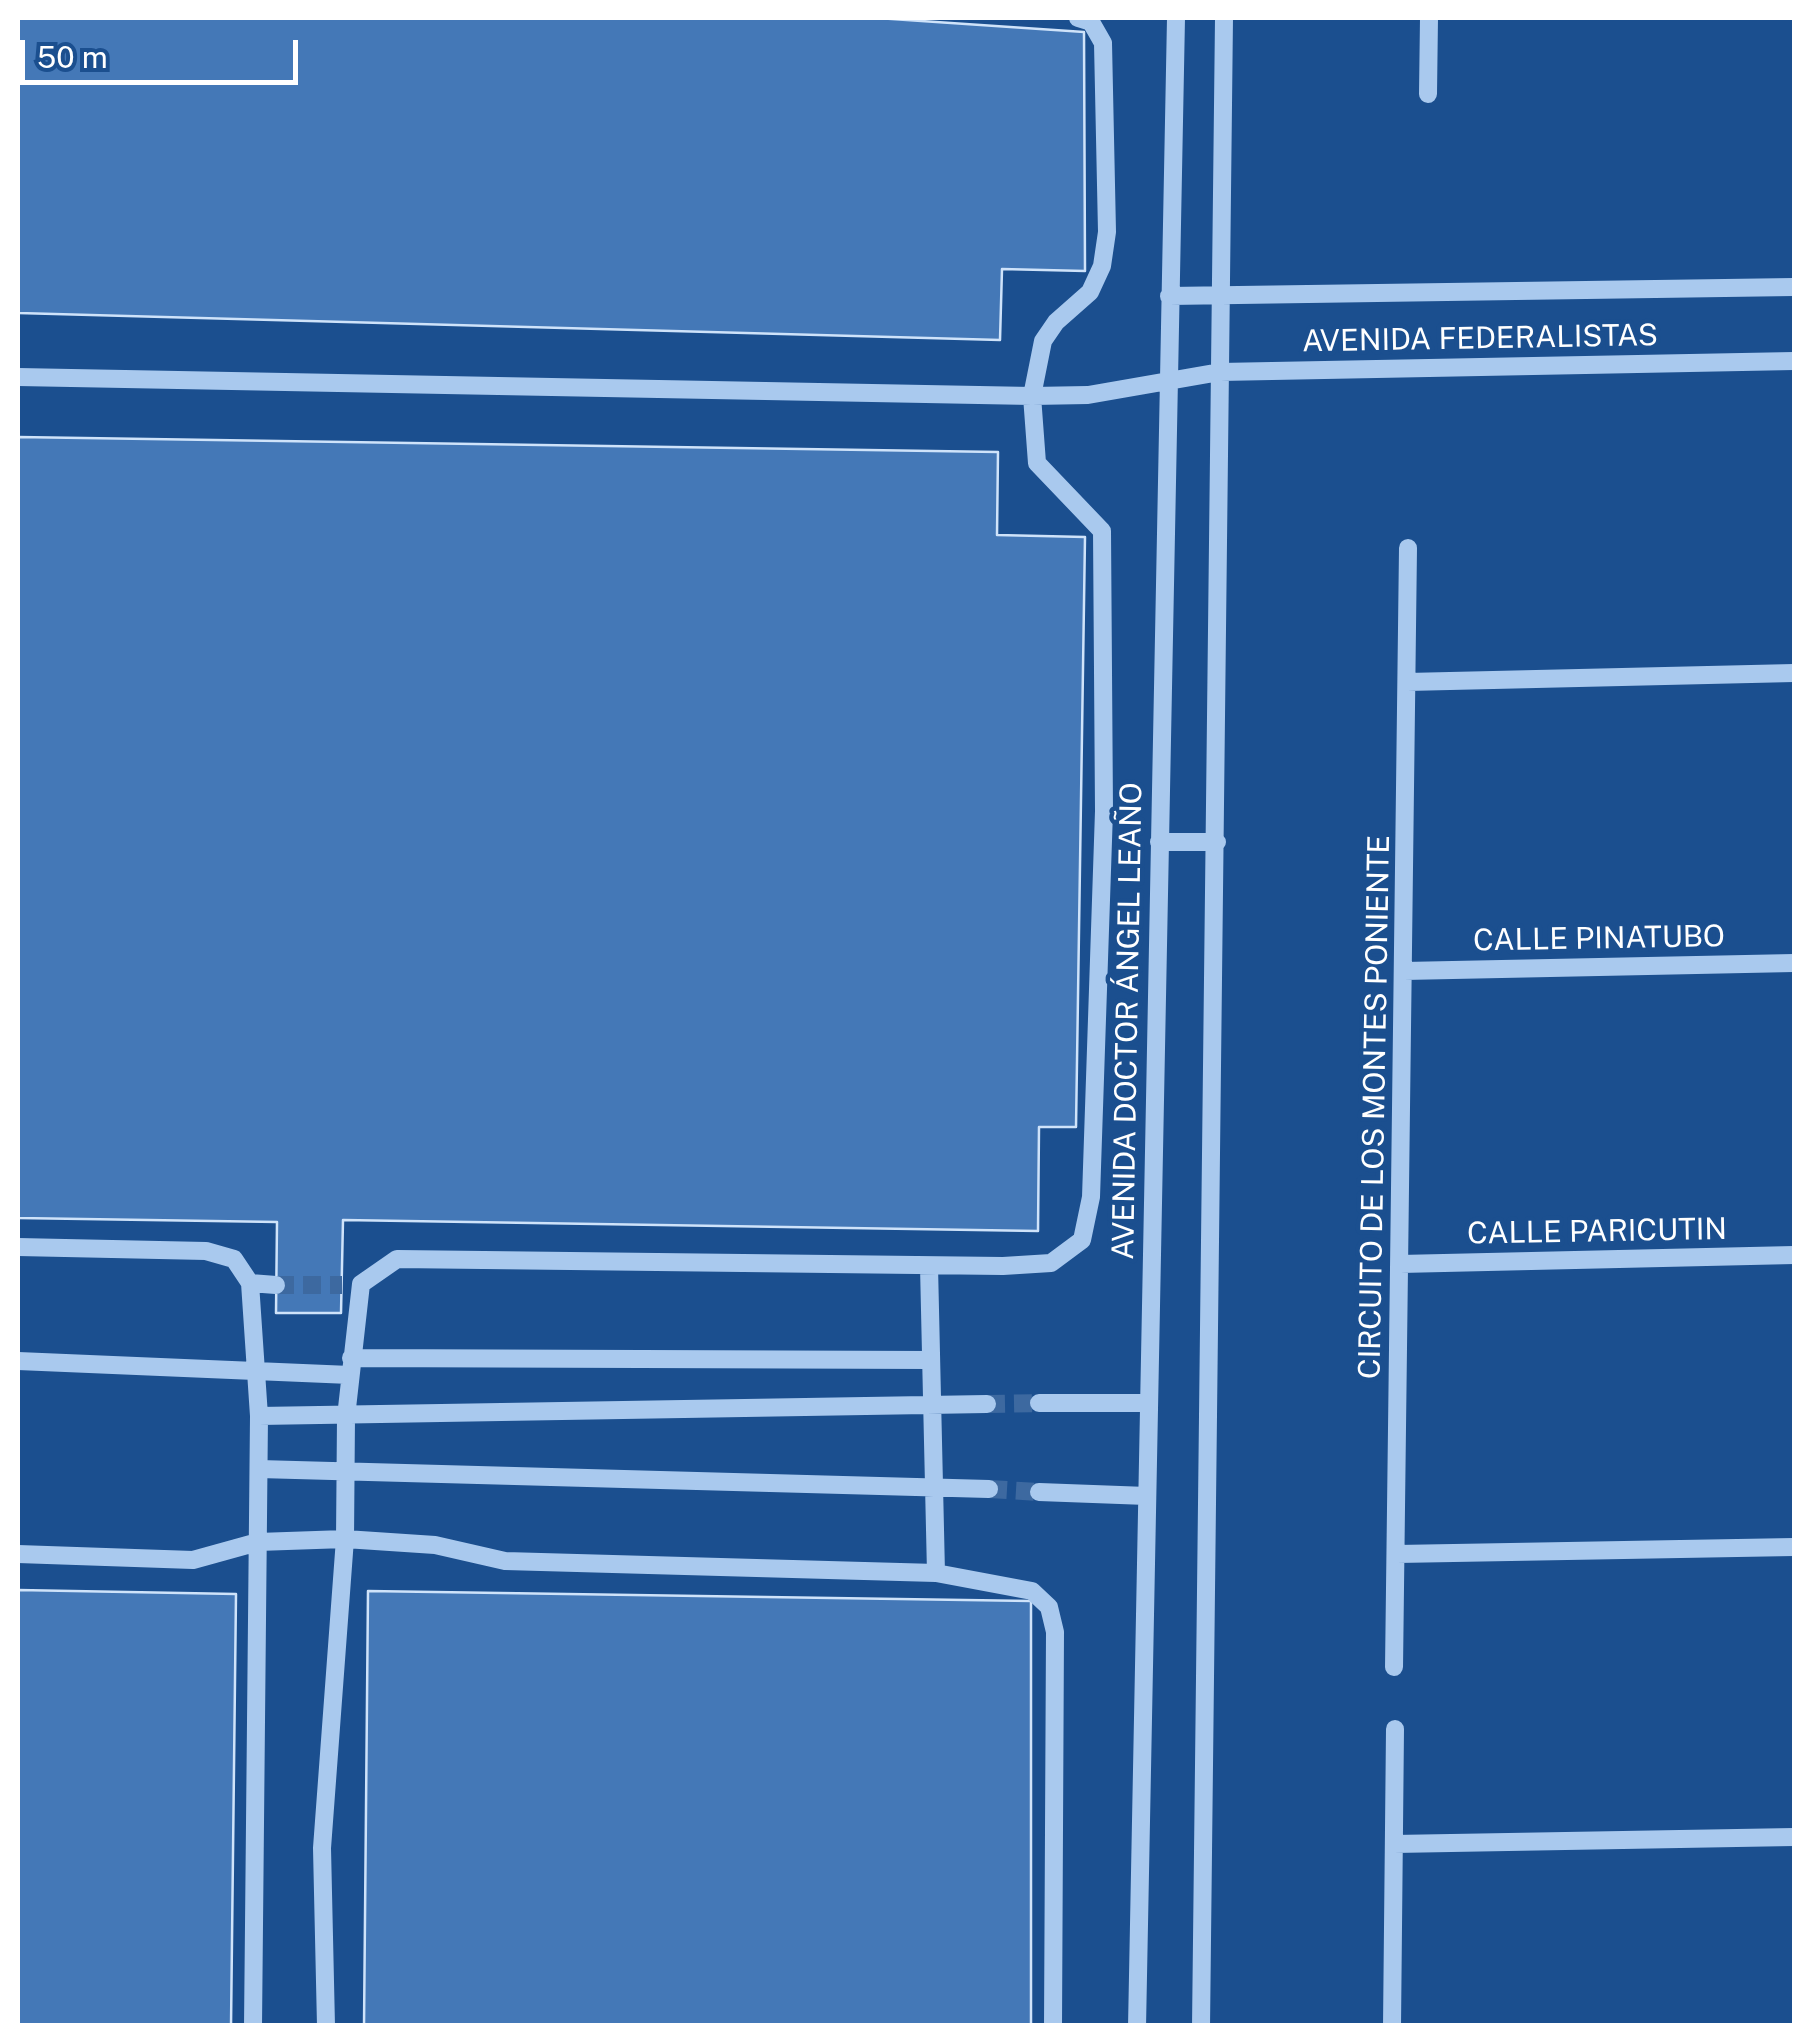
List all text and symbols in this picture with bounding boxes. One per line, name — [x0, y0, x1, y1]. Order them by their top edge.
scale bar — [25, 20, 302, 82]
text: 50 m — [37, 39, 108, 75]
street label: AVENIDA FEDERALISTAS — [1302, 318, 1658, 360]
street label: AVENIDA DOCTOR ÁNGEL LEAÑO — [1106, 782, 1150, 1260]
street label: CIRCUITO DE LOS MONTES PONIENTE — [1352, 835, 1398, 1379]
street label: CALLE PINATUBO — [1473, 919, 1725, 959]
street label: CALLE PARICUTIN — [1467, 1212, 1727, 1252]

